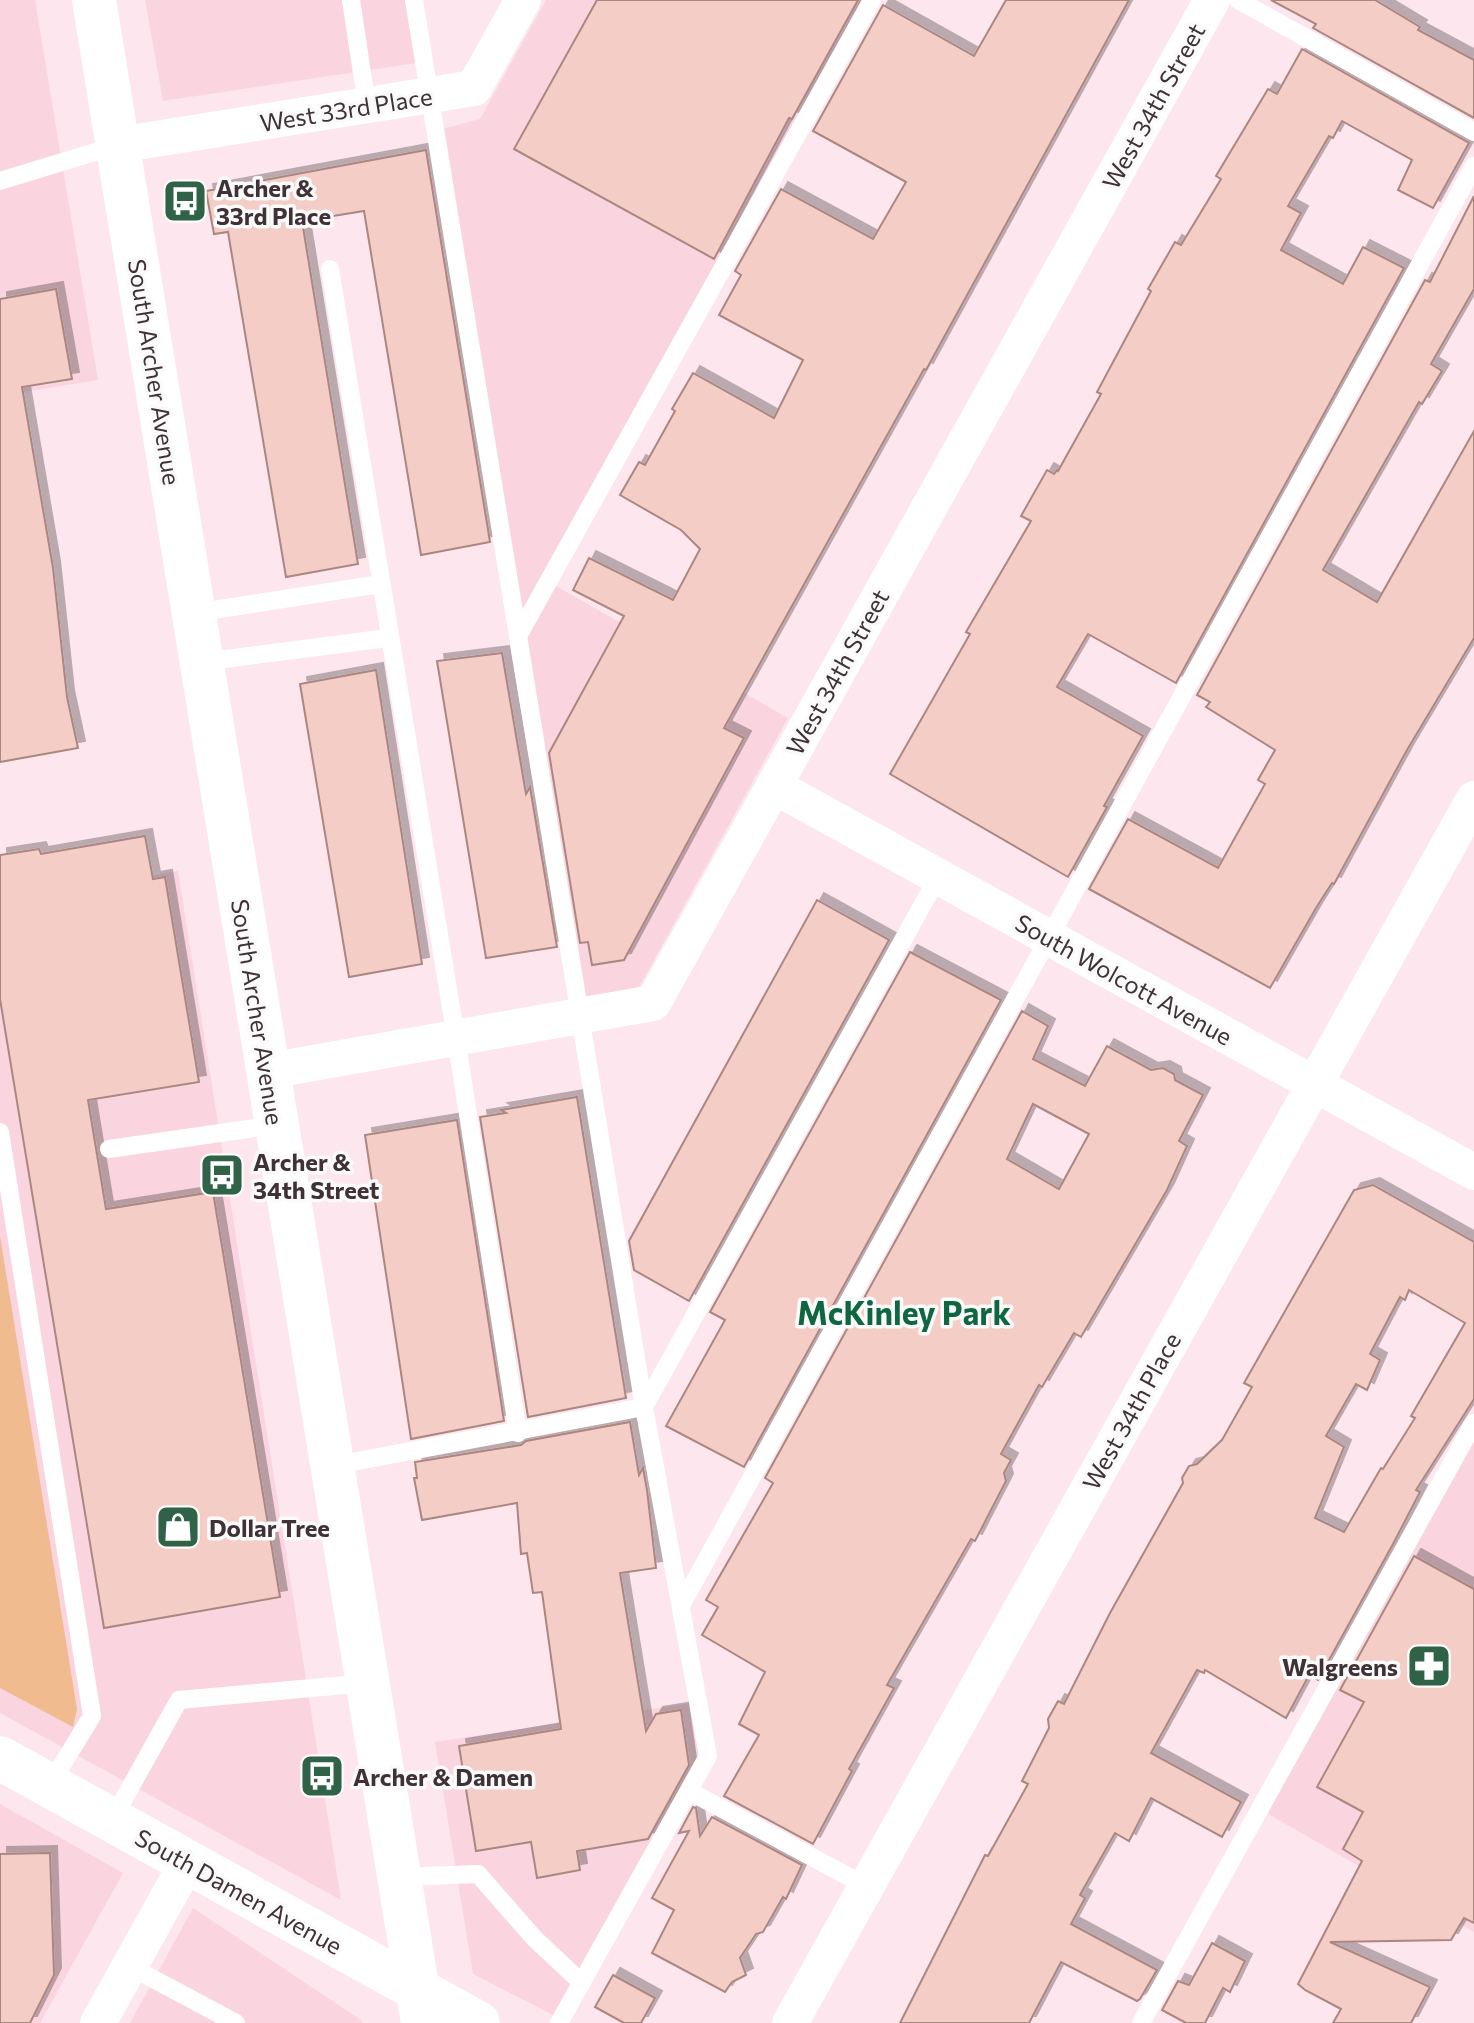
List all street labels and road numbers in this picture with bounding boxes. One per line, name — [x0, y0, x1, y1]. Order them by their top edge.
street label: West 34th Street — [1096, 18, 1211, 194]
street label: West 33rd Place — [258, 81, 434, 137]
street label: South Archer Avenue — [123, 257, 187, 487]
street label: West 34th Street — [780, 584, 895, 760]
street label: South Archer Avenue — [226, 897, 290, 1127]
street label: South Wolcott Avenue — [1010, 907, 1238, 1051]
street label: West 34th Place — [1076, 1327, 1186, 1495]
street label: South Damen Avenue — [130, 1822, 348, 1960]

